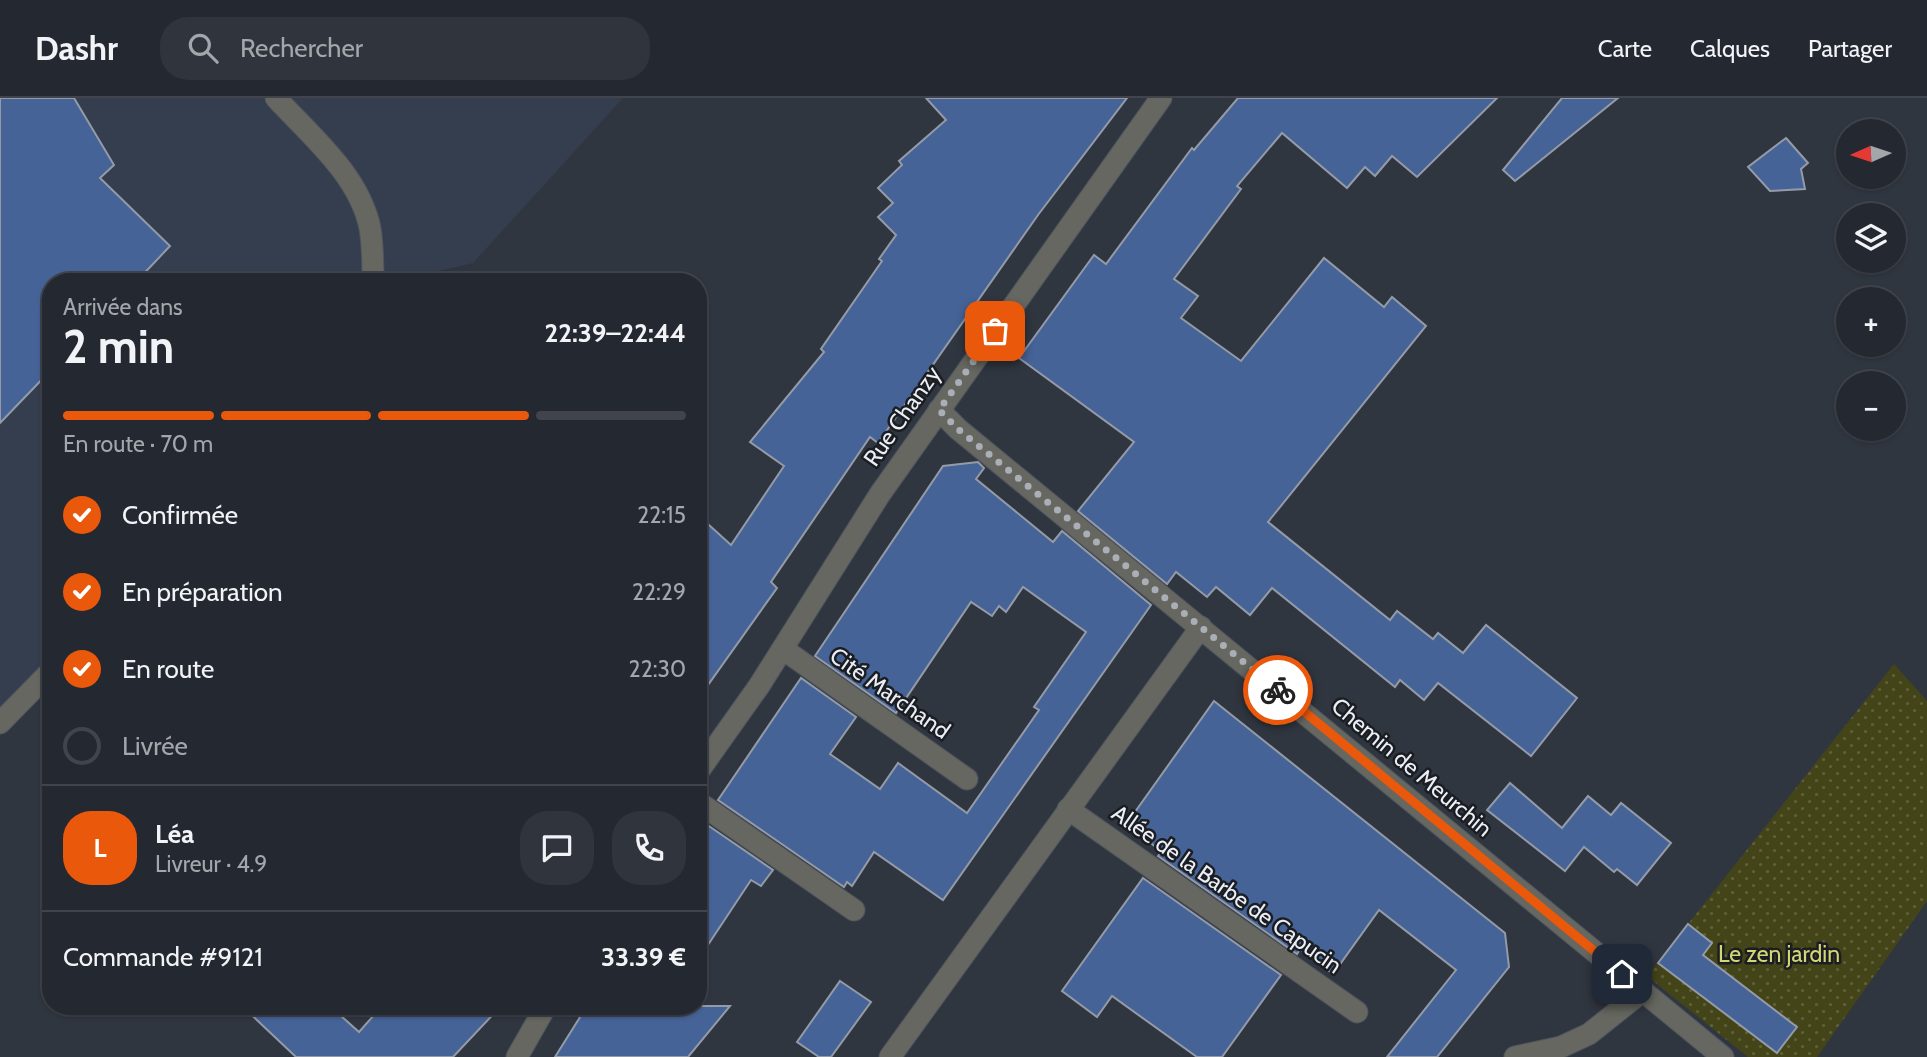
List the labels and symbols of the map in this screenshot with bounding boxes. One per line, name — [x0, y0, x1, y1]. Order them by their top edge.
north arrow — [1836, 119, 1906, 189]
pin — [965, 301, 1025, 361]
street label: Rue Chanzy — [857, 360, 947, 471]
street label: Cité Marchand — [824, 641, 956, 745]
courier — [1243, 655, 1313, 725]
street label: Chemin de Meurchin — [1326, 692, 1498, 842]
street label: Allée de la Barbe de Capucin — [1107, 799, 1347, 979]
park label: Le zen jardin — [1718, 940, 1840, 968]
pin — [1592, 944, 1652, 1004]

